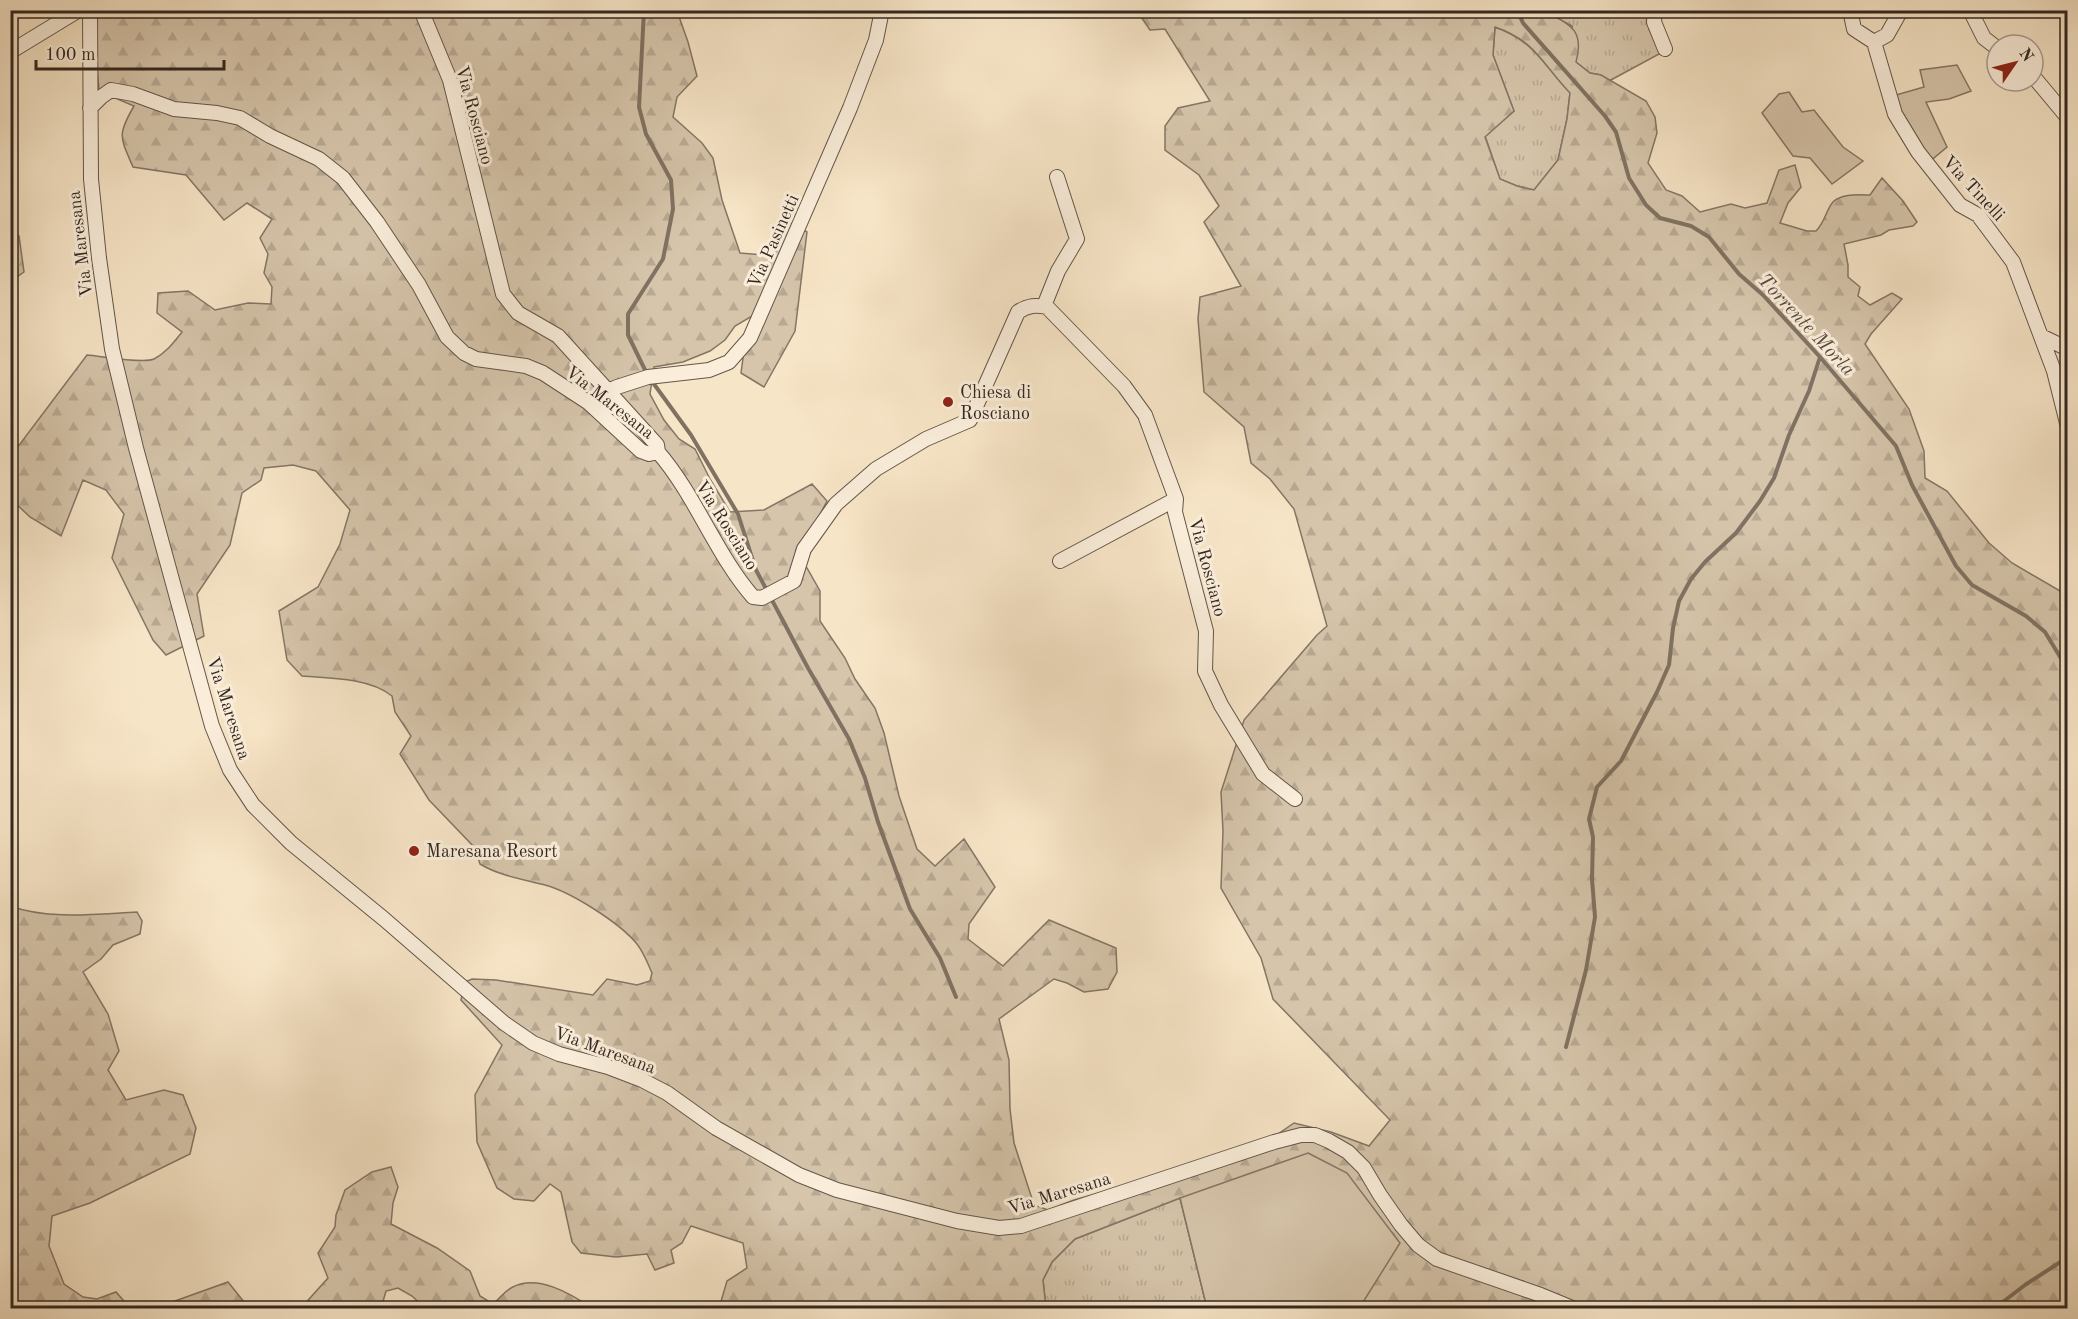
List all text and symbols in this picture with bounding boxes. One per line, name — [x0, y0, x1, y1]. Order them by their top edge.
scale bar — [36, 33, 224, 71]
north arrow — [1985, 33, 2045, 93]
text: 100 m — [45, 46, 96, 64]
text: N — [2016, 46, 2036, 66]
street label: Via Rosciano — [452, 64, 496, 167]
street label: Via Tinelli — [1939, 152, 2008, 225]
street label: Via Maresana — [66, 190, 96, 298]
street label: Via Pasinetti — [745, 192, 803, 291]
water label: Torrente Morla — [1753, 270, 1858, 381]
street label: Via Maresana — [562, 363, 657, 443]
place label: Chiesa di Rosciano — [960, 384, 1031, 423]
marker: Chiesa di Rosciano — [941, 395, 955, 409]
street label: Via Rosciano — [692, 478, 761, 574]
street label: Via Rosciano — [1185, 516, 1229, 619]
street label: Via Maresana — [203, 655, 253, 762]
place label: Maresana Resort — [426, 843, 558, 861]
marker: Maresana Resort — [407, 844, 421, 858]
street label: Via Maresana — [551, 1024, 658, 1078]
street label: Via Maresana — [1006, 1170, 1113, 1218]

